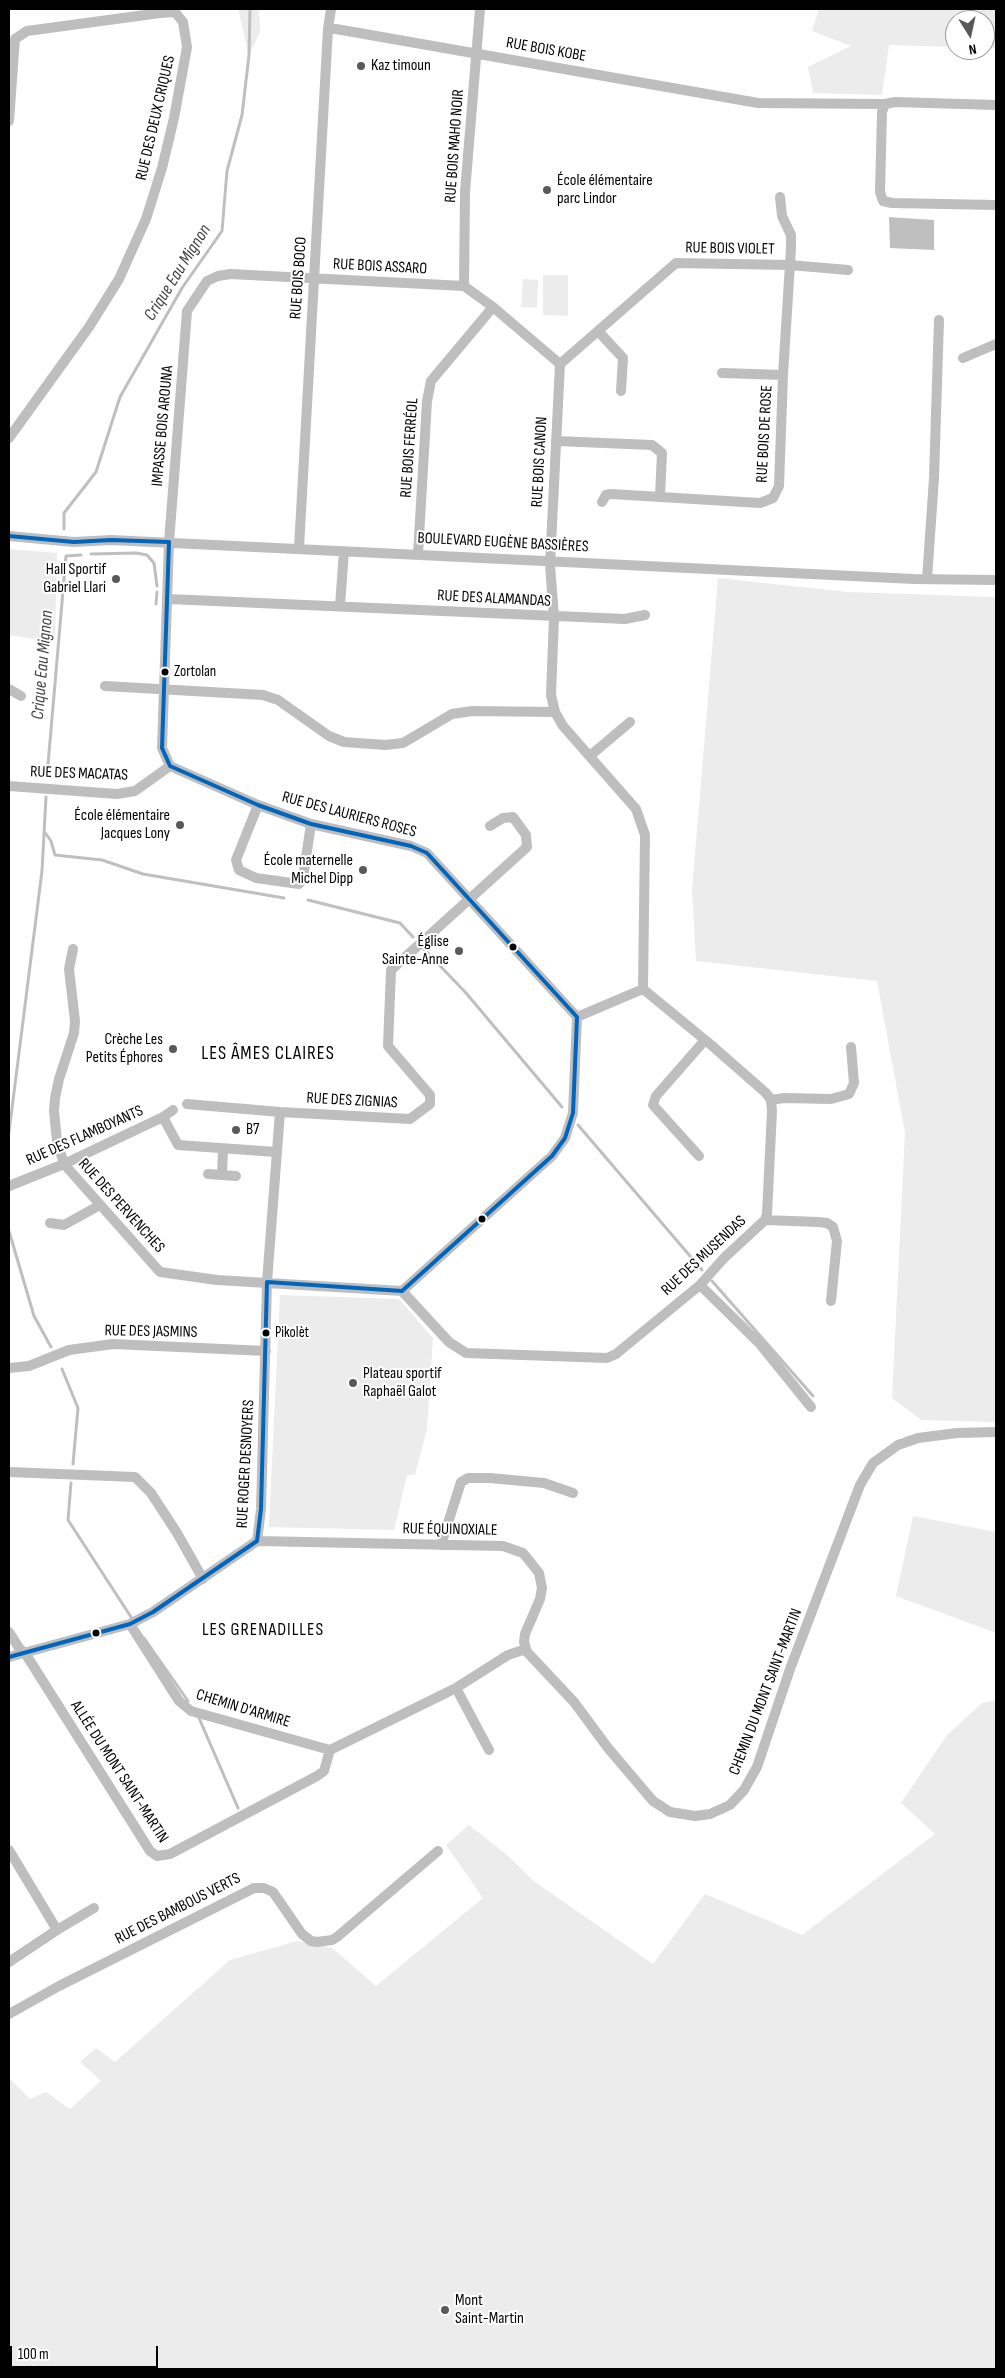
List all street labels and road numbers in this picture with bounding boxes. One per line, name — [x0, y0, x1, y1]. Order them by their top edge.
street label: RUE BOIS KOBE — [505, 34, 587, 66]
street label: RUE DES DEUX CRIQUES — [132, 54, 180, 182]
street label: RUE BOIS MAHO NOIR — [441, 89, 469, 203]
street label: RUE BOIS BOCO — [287, 236, 311, 320]
street label: RUE BOIS VIOLET — [685, 239, 775, 259]
street label: RUE BOIS ASSARO — [332, 255, 428, 279]
street label: IMPASSE BOIS AROUNA — [148, 365, 178, 487]
street label: RUE BOIS DE ROSE — [753, 385, 777, 483]
street label: RUE BOIS FERRÉOL — [397, 398, 423, 498]
street label: RUE BOIS CANON — [528, 416, 552, 508]
street label: BOULEVARD EUGÈNE BASSIÈRES — [417, 529, 589, 557]
street label: RUE DES ALAMANDAS — [437, 586, 551, 612]
street label: RUE DES MACATAS — [30, 763, 128, 785]
street label: RUE DES LAURIERS ROSES — [280, 788, 418, 842]
street label: RUE DES ZIGNIAS — [306, 1089, 398, 1113]
street label: RUE DES FLAMBOYANTS — [24, 1102, 146, 1170]
street label: RUE DES PERVENCHES — [74, 1155, 168, 1257]
street label: RUE DES MUSENDAS — [658, 1212, 750, 1300]
street label: RUE DES JASMINS — [104, 1322, 198, 1342]
street label: RUE ROGER DESNOYERS — [233, 1399, 259, 1529]
street label: RUE ÉQUINOXIALE — [402, 1520, 498, 1540]
street label: CHEMIN DU MONT SAINT-MARTIN — [725, 1606, 807, 1778]
street label: CHEMIN D'ARMIRE — [194, 1686, 292, 1732]
street label: ALLÉE DU MONT SAINT-MARTIN — [66, 1697, 172, 1847]
street label: RUE DES BAMBOUS VERTS — [112, 1869, 244, 1949]

